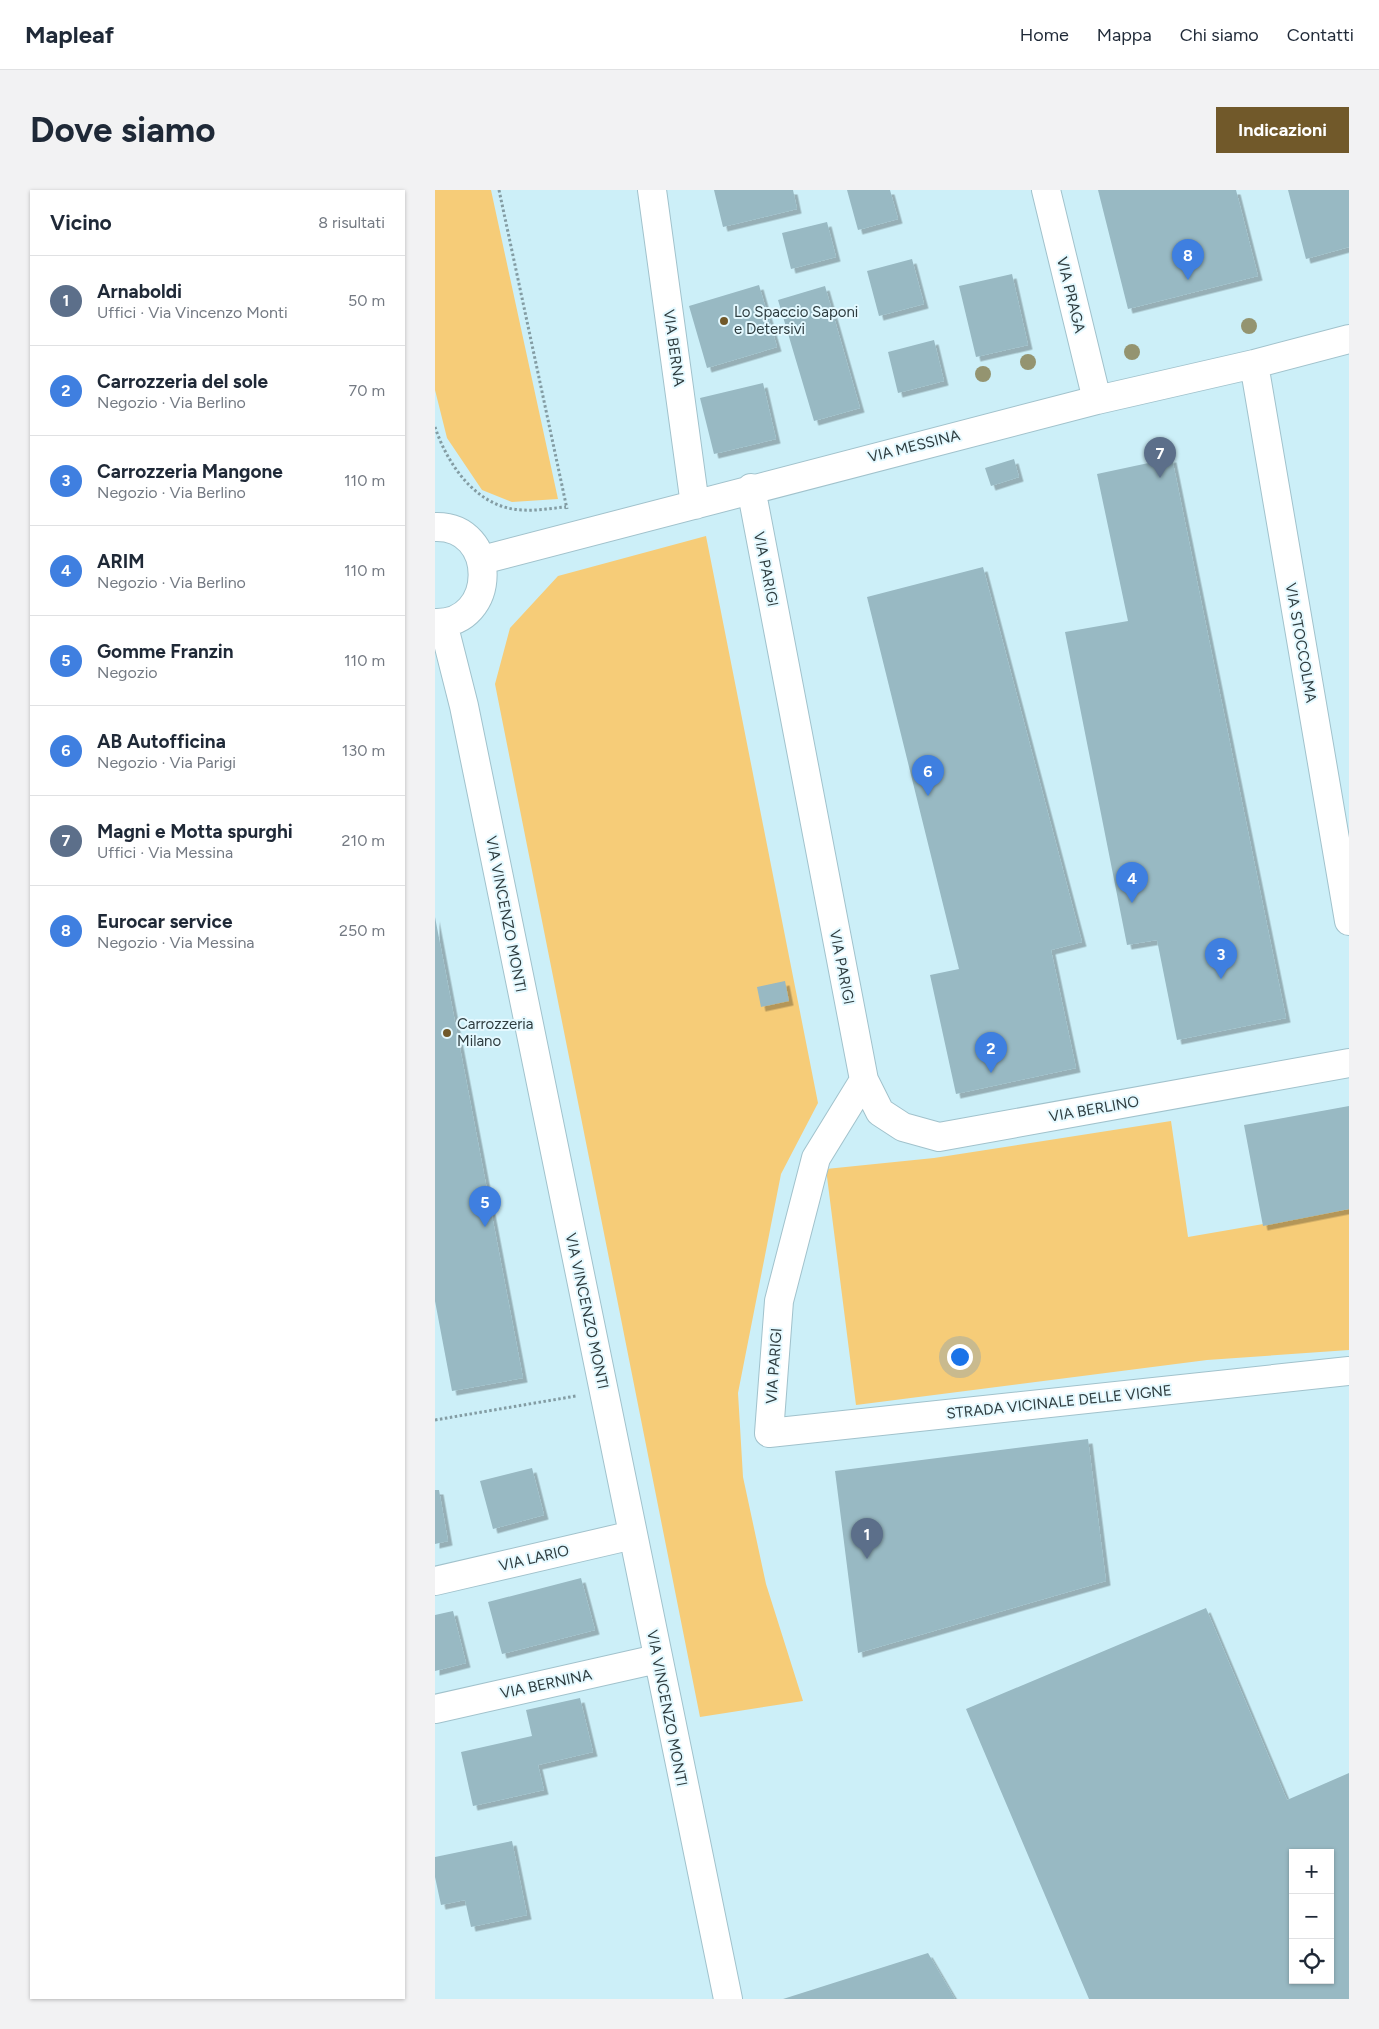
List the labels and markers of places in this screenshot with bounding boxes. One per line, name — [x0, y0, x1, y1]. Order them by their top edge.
pin: 8 — [1172, 239, 1204, 280]
place label: Lo Spaccio Saponi e Detersivi — [734, 303, 858, 338]
marker: Lo Spaccio Saponi e Detersivi — [718, 315, 730, 327]
pin: 7 — [1144, 437, 1176, 478]
pin: 6 — [912, 755, 944, 796]
pin: 4 — [1116, 862, 1148, 903]
pin: 3 — [1205, 938, 1237, 979]
place label: Carrozzeria Milano — [457, 1015, 533, 1050]
marker: Carrozzeria Milano — [441, 1027, 453, 1039]
pin: 2 — [975, 1032, 1007, 1073]
pin: 5 — [469, 1186, 501, 1227]
pin: 1 — [851, 1518, 883, 1559]

